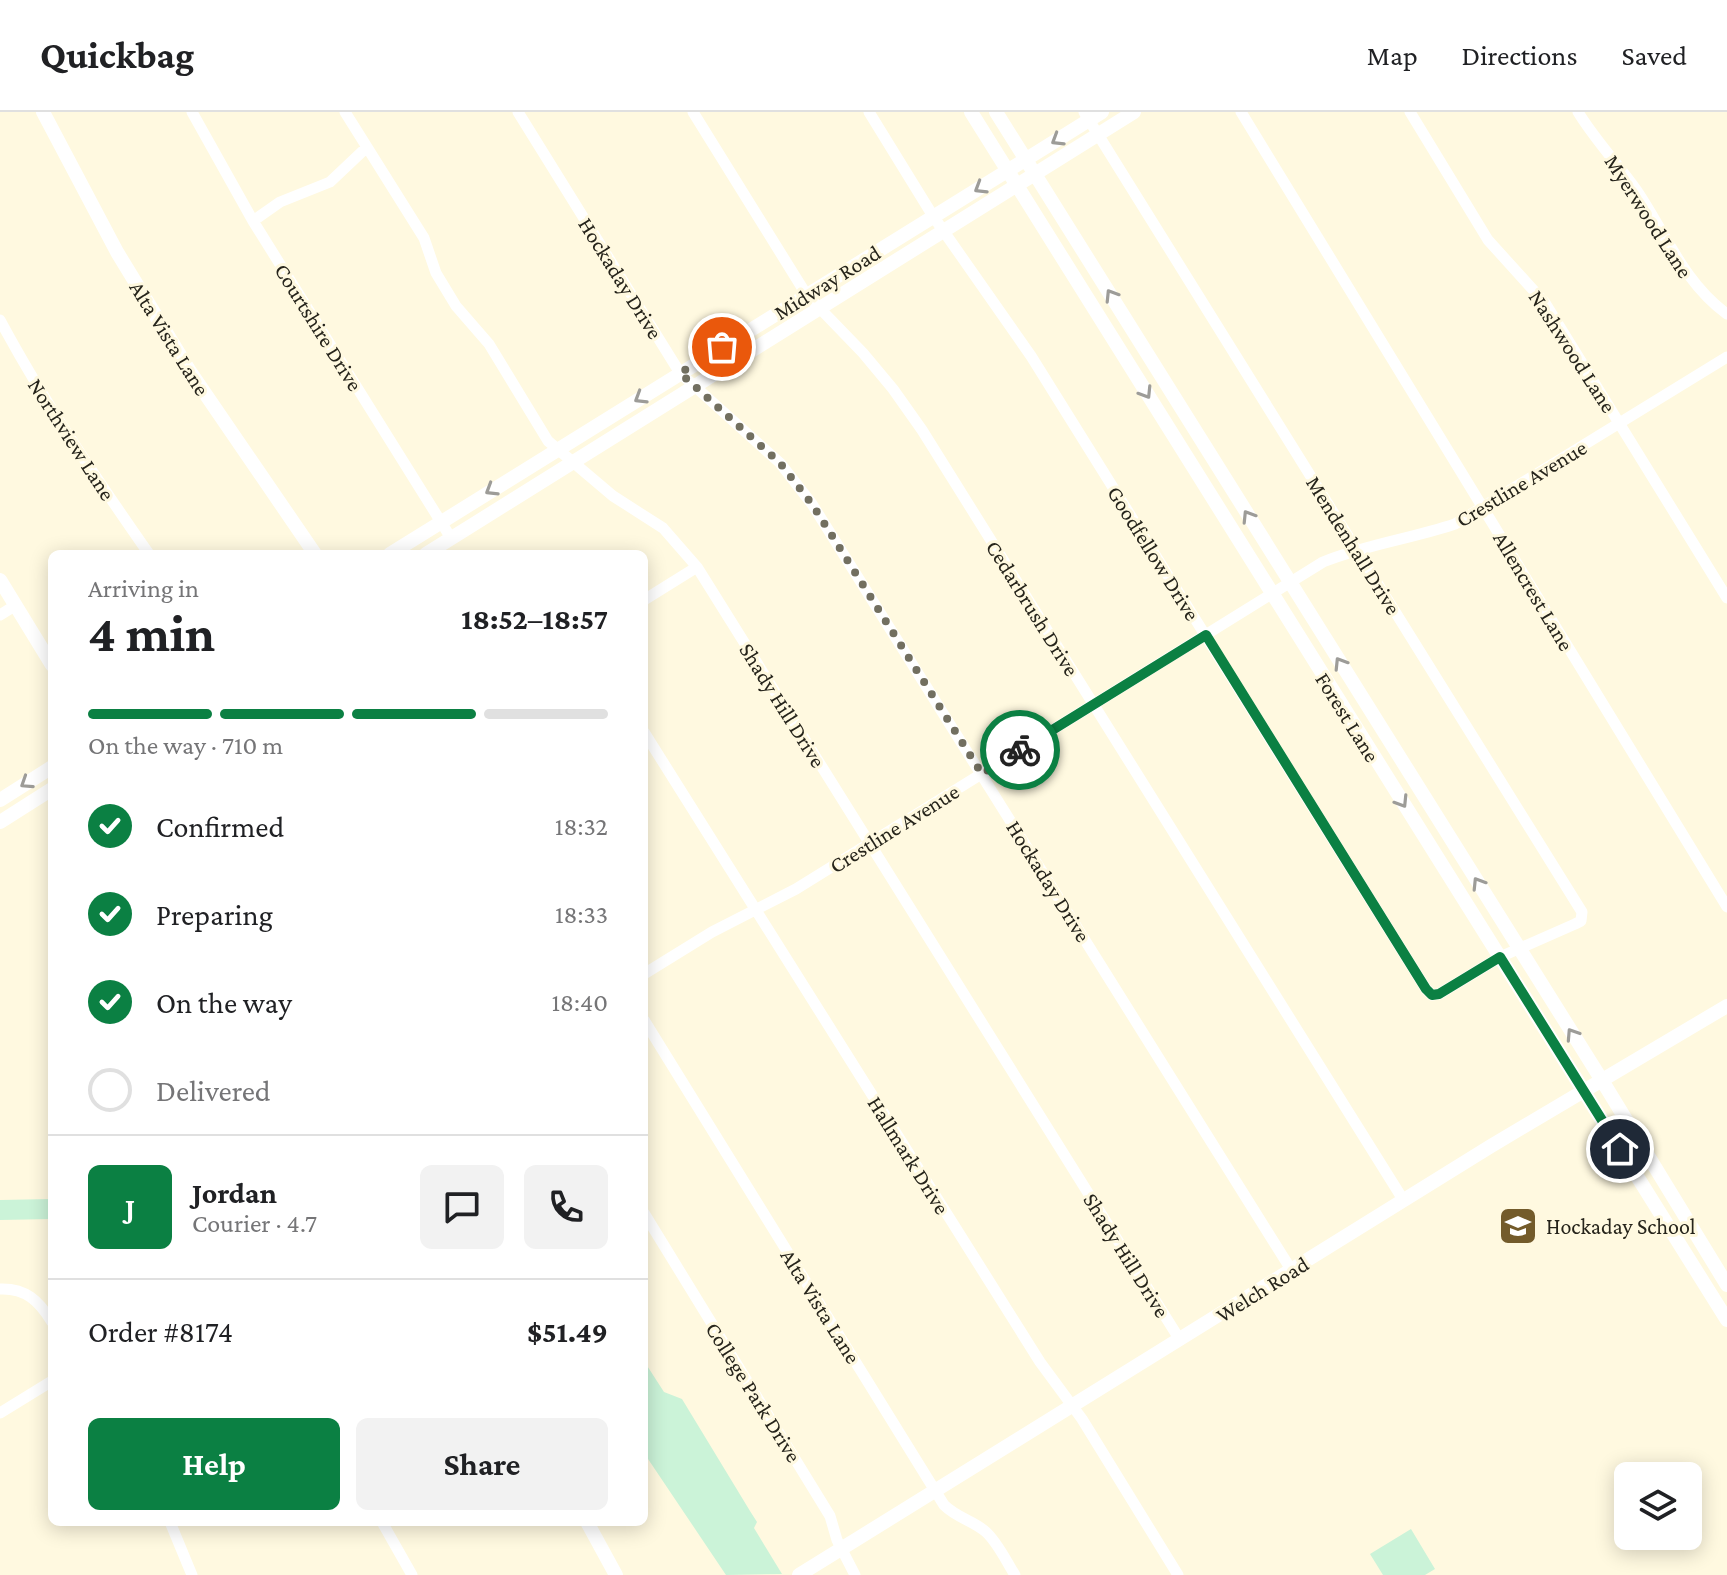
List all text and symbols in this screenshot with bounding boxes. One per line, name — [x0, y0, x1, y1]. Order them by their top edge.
text: Quickbag — [40, 34, 194, 76]
text: Map — [1367, 40, 1418, 71]
text: Directions — [1462, 40, 1577, 71]
text: Saved — [1621, 40, 1687, 71]
one-way arrow — [1051, 130, 1066, 146]
street label: Myerwood Lane — [1599, 150, 1698, 283]
one-way arrow — [974, 178, 989, 193]
street label: Hockaday Drive — [573, 213, 668, 344]
street label: Midway Road — [770, 240, 885, 325]
street label: Courtshire Drive — [269, 259, 368, 396]
street label: Alta Vista Lane — [124, 276, 215, 400]
street label: Nashwood Lane — [1524, 285, 1621, 417]
one-way arrow — [1105, 289, 1120, 304]
pin — [688, 313, 756, 381]
icon: bag — [700, 325, 744, 369]
street label: Northview Lane — [23, 373, 120, 505]
one-way arrow — [1136, 384, 1152, 399]
one-way arrow — [634, 388, 649, 403]
street label: Crestline Avenue — [1451, 435, 1591, 532]
street label: Mendenhall Drive — [1301, 471, 1406, 619]
one-way arrow — [485, 480, 500, 496]
street label: Goodfellow Drive — [1102, 481, 1205, 625]
one-way arrow — [1242, 510, 1258, 525]
street label: Allencrest Lane — [1488, 527, 1579, 655]
street label: Cedarbrush Drive — [981, 536, 1084, 681]
text: Arriving in — [88, 574, 199, 603]
text: 18:52–18:57 — [461, 602, 608, 635]
text: 4 min — [88, 604, 215, 662]
street label: Shady Hill Drive — [734, 638, 831, 772]
one-way arrow — [1334, 657, 1350, 672]
street label: Forest Lane — [1310, 668, 1385, 767]
courier — [980, 710, 1060, 790]
icon: bike — [998, 728, 1042, 772]
text: On the way · 710 m — [88, 731, 283, 760]
one-way arrow — [20, 774, 35, 789]
street label: Crestline Avenue — [825, 779, 964, 878]
one-way arrow — [1393, 793, 1408, 808]
icon: check — [88, 804, 132, 848]
text: Confirmed — [156, 810, 284, 843]
text: 18:32 — [555, 812, 608, 841]
street label: Hockaday Drive — [1001, 816, 1096, 947]
one-way arrow — [1472, 877, 1487, 892]
icon: check — [88, 892, 132, 936]
text: Preparing — [156, 898, 273, 931]
text: 18:33 — [555, 900, 608, 929]
icon: check — [88, 980, 132, 1024]
text: On the way — [156, 986, 292, 1019]
text: 18:40 — [551, 988, 608, 1017]
one-way arrow — [1567, 1028, 1582, 1043]
text: Delivered — [156, 1074, 271, 1107]
street label: Hallmark Drive — [862, 1092, 955, 1219]
pin — [1586, 1115, 1654, 1183]
icon: home — [1598, 1127, 1642, 1171]
button: chat — [420, 1165, 504, 1249]
button: phone — [524, 1165, 608, 1249]
text: Jordan — [192, 1176, 277, 1209]
street label: Shady Hill Drive — [1078, 1188, 1175, 1322]
text: J — [125, 1191, 135, 1224]
school or university icon: Hockaday School — [1497, 1205, 1539, 1247]
text: Courier · 4.7 — [192, 1209, 317, 1238]
place label: Hockaday School — [1546, 1214, 1696, 1239]
street label: Alta Vista Lane — [775, 1244, 866, 1368]
street label: Welch Road — [1211, 1251, 1313, 1328]
text: Order #8174 — [88, 1315, 233, 1348]
text: $51.49 — [527, 1315, 608, 1348]
street label: College Park Drive — [700, 1318, 807, 1467]
button: Help — [88, 1418, 340, 1510]
button: Share — [356, 1418, 608, 1510]
map controls — [1614, 1462, 1702, 1550]
button: layers — [1614, 1462, 1702, 1550]

